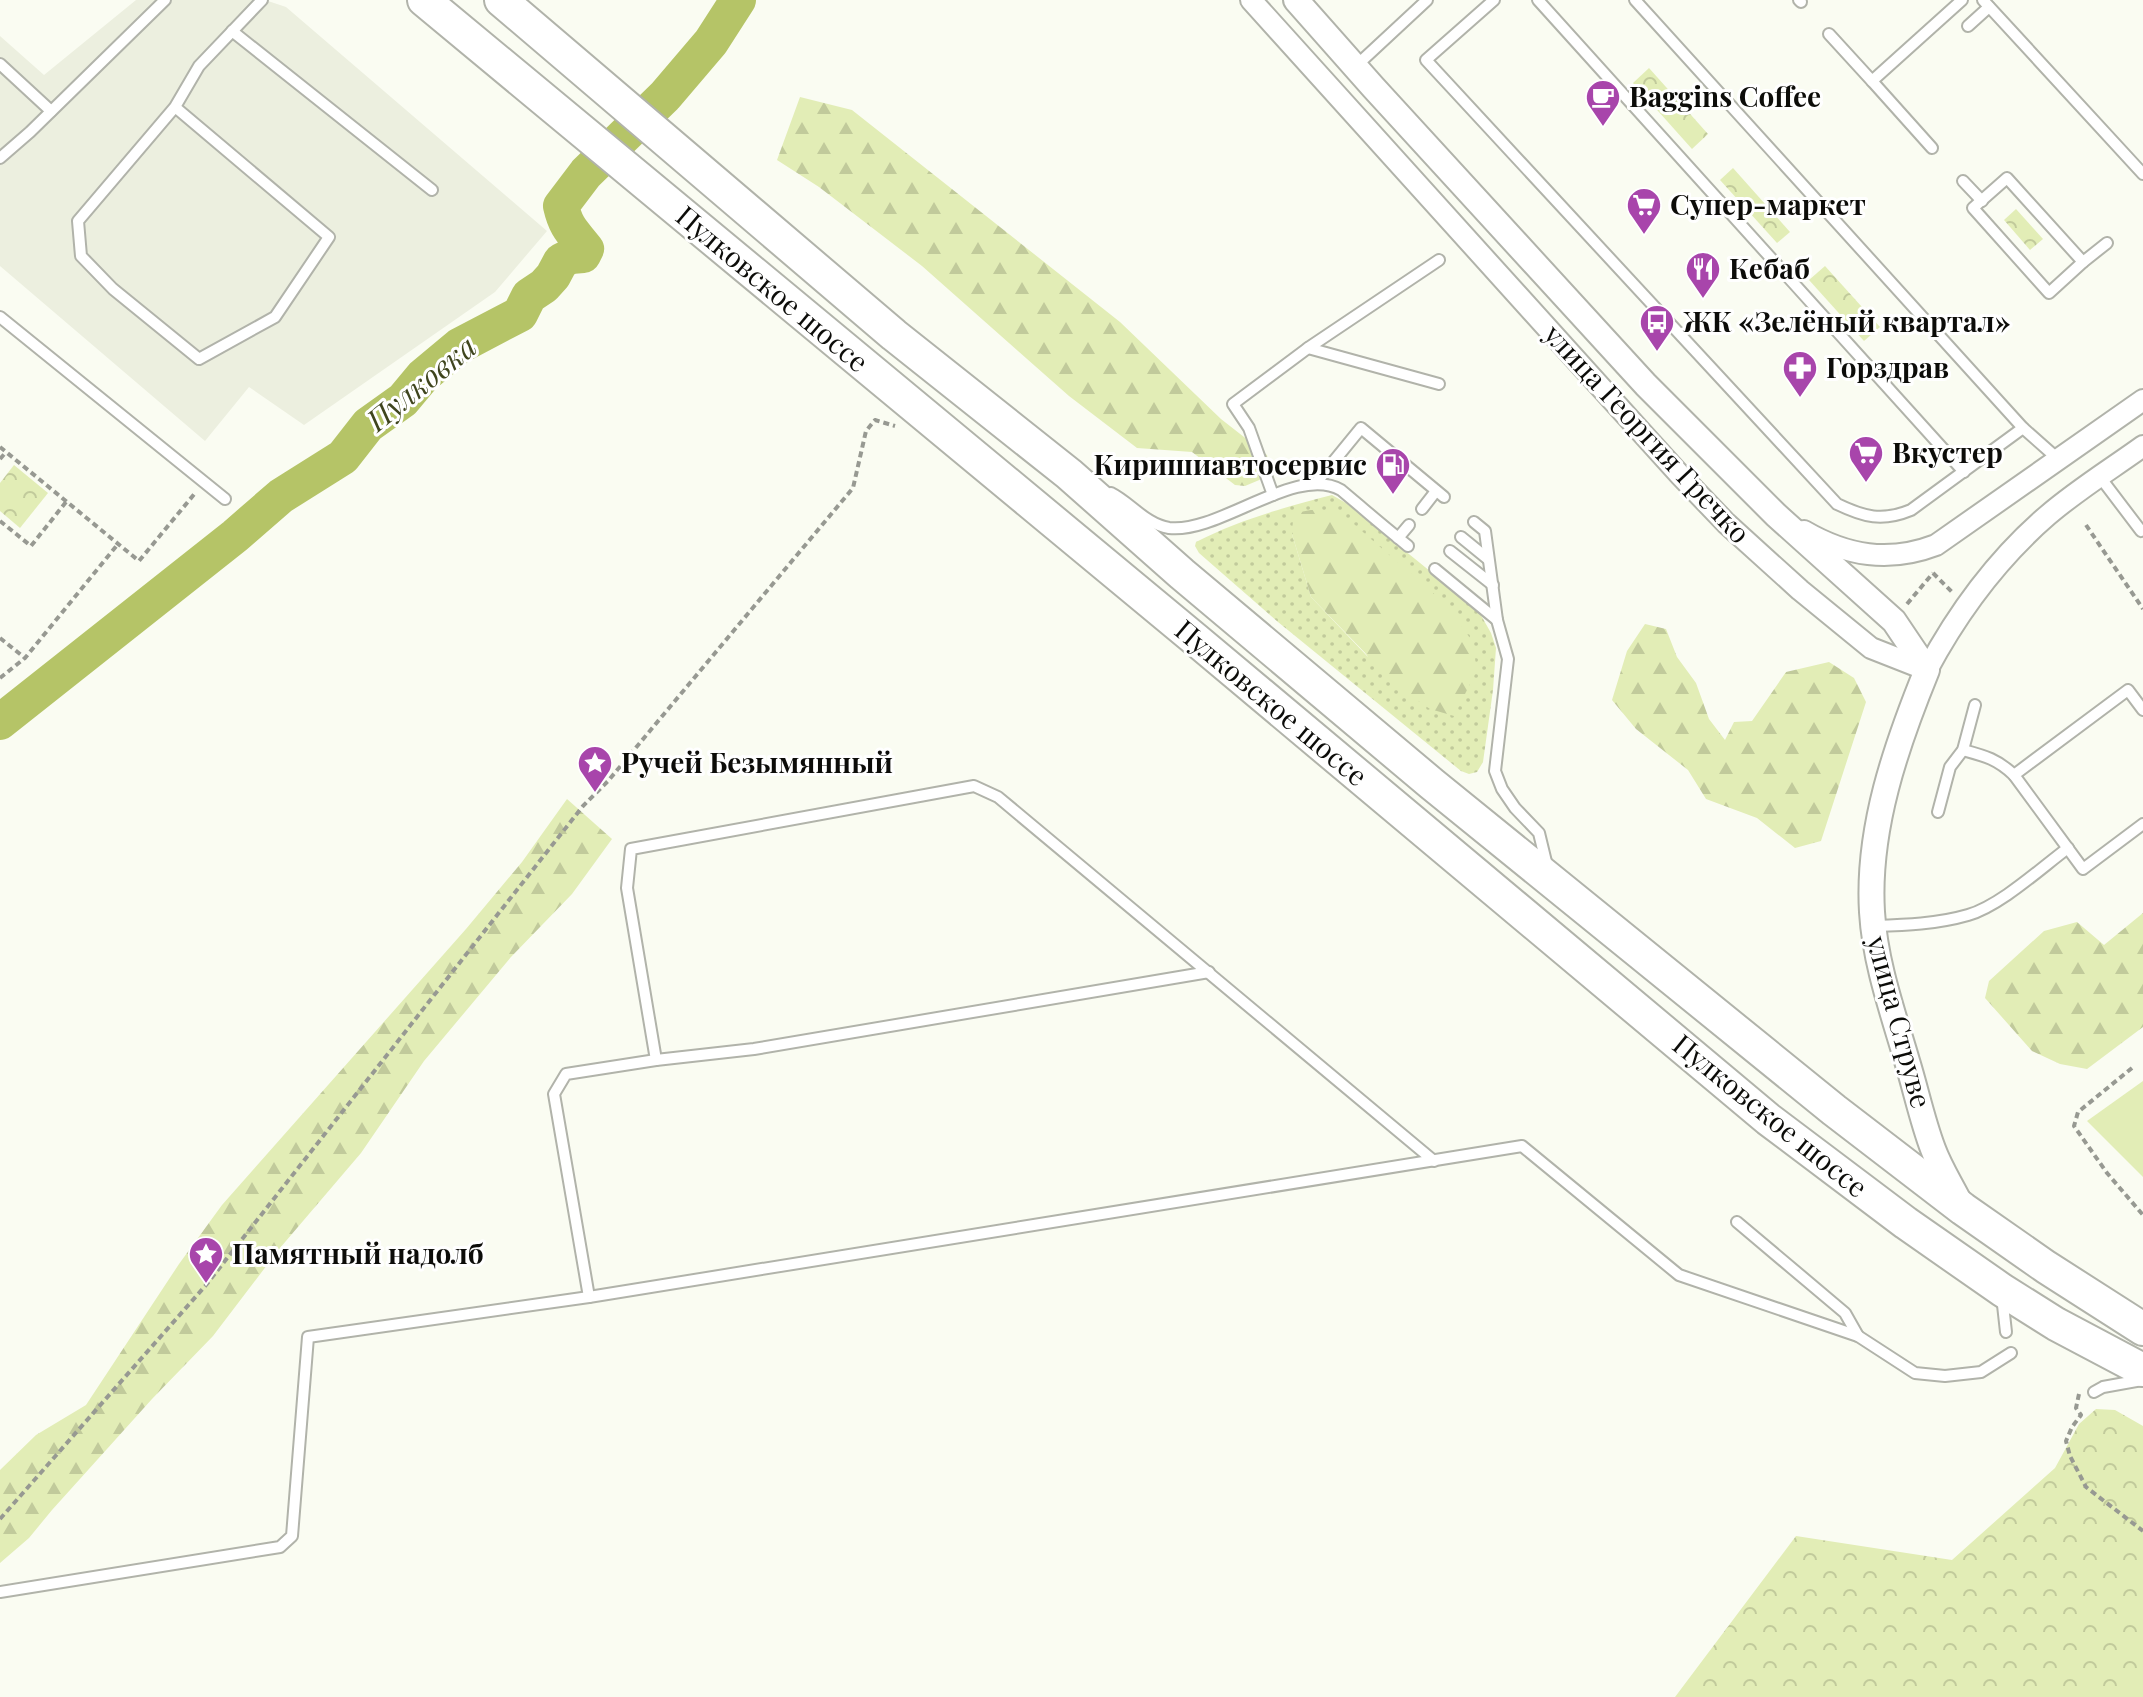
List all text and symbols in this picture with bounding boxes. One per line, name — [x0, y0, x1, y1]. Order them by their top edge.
place label: Baggins Coffee — [1629, 77, 1821, 114]
cafe icon: Baggins Coffee — [1584, 78, 1622, 128]
place label: Супер-маркет — [1670, 185, 1866, 222]
supermarket icon: Супер-маркет — [1625, 186, 1663, 236]
street label: Пулковское шоссе — [669, 197, 877, 379]
place label: Кебаб — [1729, 249, 1810, 286]
restaurant icon: Кебаб — [1684, 250, 1722, 300]
place label: ЖК «Зелёный квартал» — [1682, 302, 2011, 339]
bus stop icon: ЖК «Зелёный квартал» — [1638, 303, 1676, 353]
street label: улица Георгия Гречко — [1536, 315, 1759, 550]
water label: Пулковка — [357, 326, 484, 440]
place label: Горздрав — [1826, 348, 1949, 385]
pharmacy icon: Горздрав — [1781, 349, 1819, 399]
place label: Вкустер — [1892, 433, 2003, 470]
supermarket icon: Вкустер — [1847, 434, 1885, 484]
place label: Киришиавтосервис — [1093, 445, 1367, 482]
fuel station icon: Киришиавтосервис — [1374, 446, 1412, 496]
street label: Пулковское шоссе — [1168, 611, 1376, 793]
place label: Ручей Безымянный — [621, 743, 893, 780]
place icon: Ручей Безымянный — [576, 744, 614, 794]
street label: улица Струве — [1859, 930, 1941, 1112]
street label: Пулковское шоссе — [1666, 1025, 1876, 1205]
place label: Памятный надолб — [232, 1234, 484, 1271]
place icon: Памятный надолб — [187, 1235, 225, 1285]

